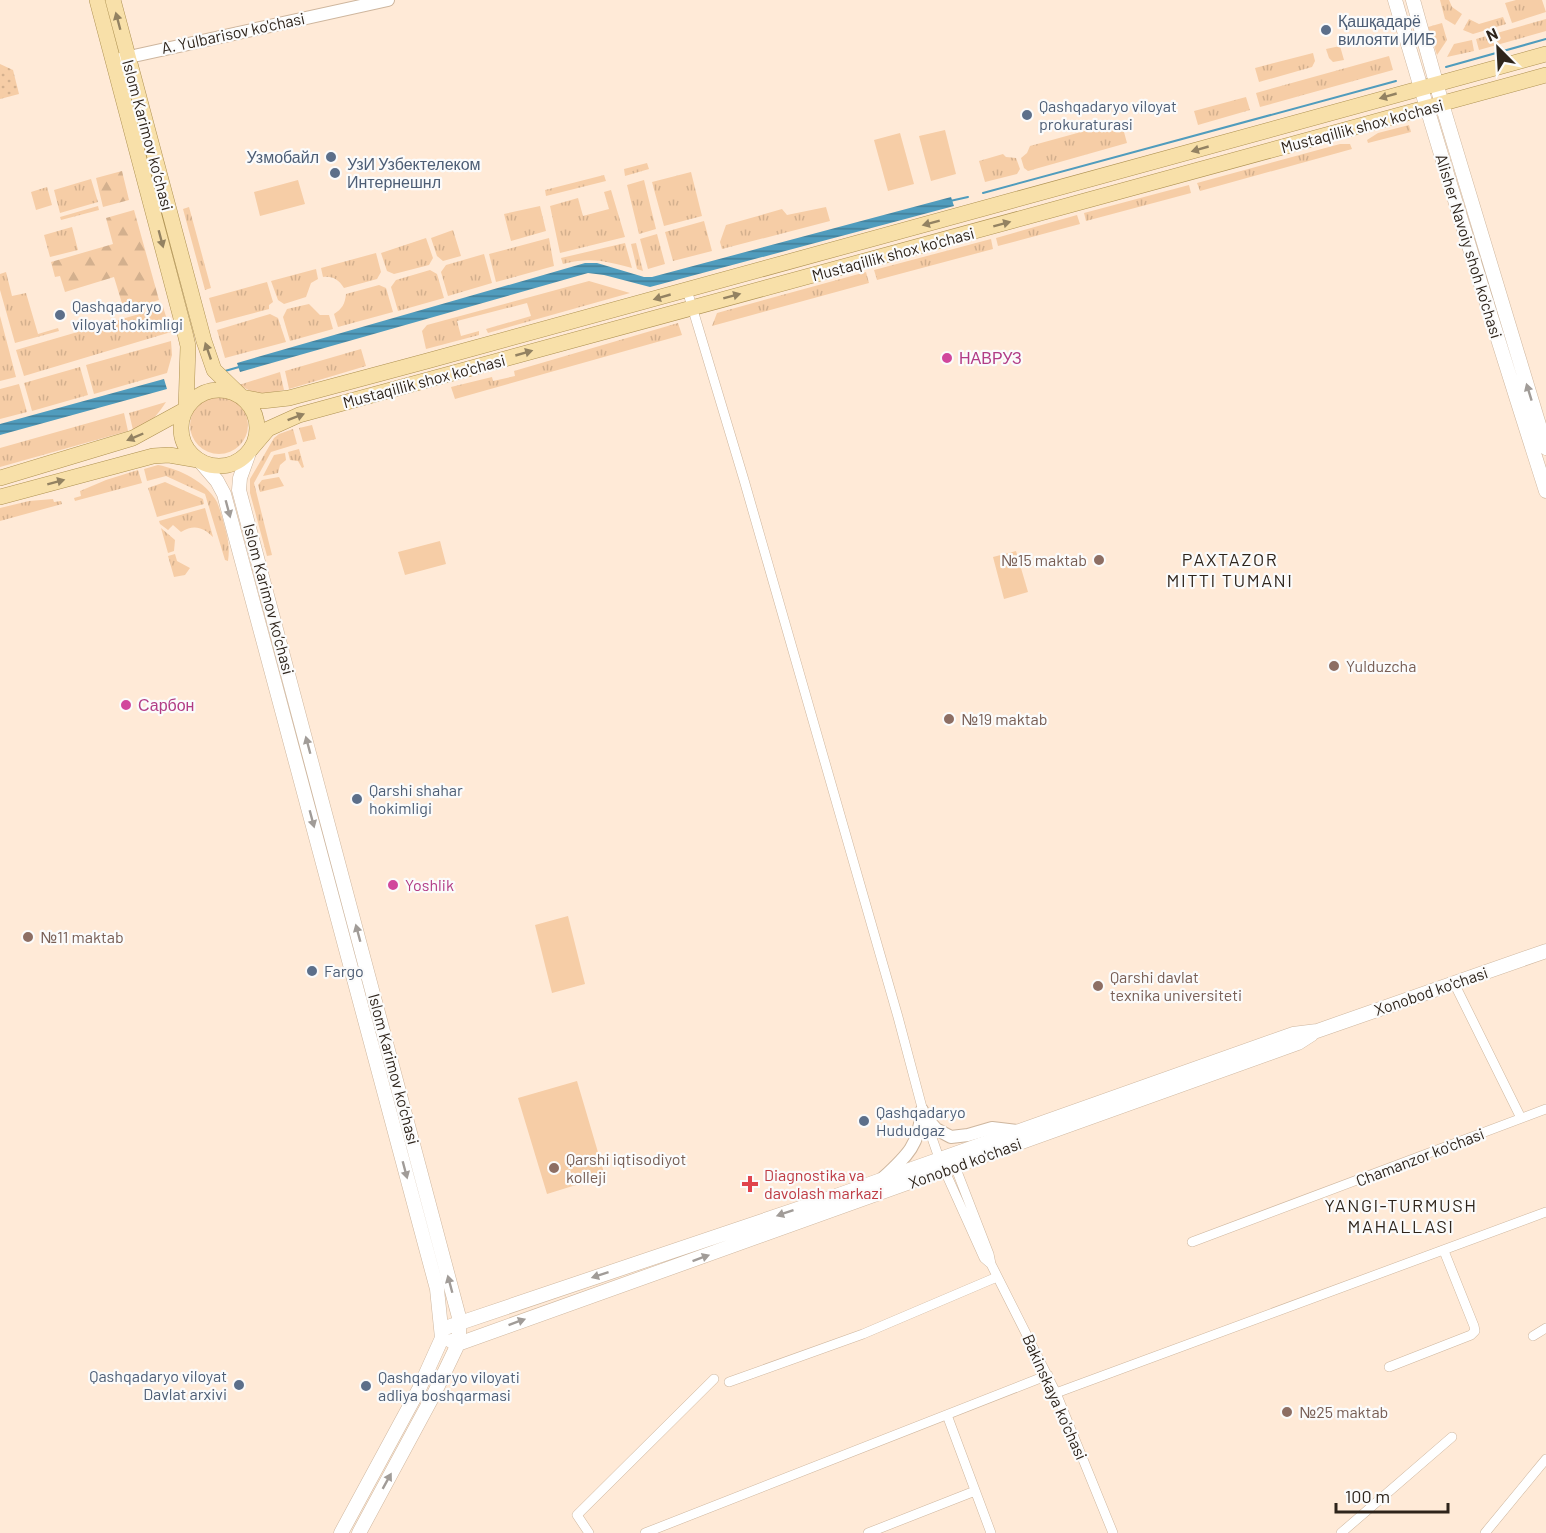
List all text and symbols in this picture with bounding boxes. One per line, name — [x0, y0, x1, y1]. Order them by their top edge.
street label: A. Yulbarisov ko'chasi — [159, 8, 306, 57]
place label: Қашқадарё вилояти ИИБ — [1338, 11, 1435, 48]
one-way arrow — [113, 12, 123, 31]
north arrow — [1468, 18, 1528, 78]
marker: Қашқадарё вилояти ИИБ — [1319, 23, 1333, 37]
text: N — [1483, 23, 1500, 45]
street label: Islom Karimov ko‘chasi — [119, 57, 178, 212]
one-way arrow — [1379, 92, 1397, 102]
street label: Mustaqillik shox ko'chasi — [1279, 95, 1445, 156]
place label: Qashqadaryo viloyat prokuraturasi — [1039, 96, 1177, 133]
marker: Qashqadaryo viloyat prokuraturasi — [1020, 108, 1034, 122]
one-way arrow — [1191, 145, 1209, 154]
place label: Узмобайл — [247, 147, 319, 166]
marker: Узмобайл — [324, 150, 338, 164]
street label: Alisher Navoiy shoh ko'chasi — [1432, 151, 1507, 340]
place label: УзИ Узбектелеком Интернешнл — [347, 154, 481, 191]
marker: УзИ Узбектелеком Интернешнл — [328, 166, 342, 180]
one-way arrow — [922, 219, 941, 229]
one-way arrow — [993, 219, 1011, 229]
street label: Mustaqillik shox ko'chasi — [810, 223, 976, 284]
one-way arrow — [157, 230, 166, 248]
one-way arrow — [723, 290, 742, 300]
one-way arrow — [653, 292, 671, 302]
place label: Qashqadaryo viloyat hokimligi — [72, 296, 183, 333]
marker: Qashqadaryo viloyat hokimligi — [53, 308, 67, 322]
one-way arrow — [202, 342, 212, 360]
one-way arrow — [515, 348, 533, 357]
place label: НАВРУЗ — [959, 348, 1022, 367]
street label: Mustaqillik shox ko'chasi — [341, 350, 507, 411]
marker: НАВРУЗ — [940, 351, 954, 365]
one-way arrow — [1524, 383, 1533, 401]
one-way arrow — [287, 412, 305, 422]
one-way arrow — [126, 433, 144, 442]
one-way arrow — [47, 476, 66, 486]
one-way arrow — [224, 500, 234, 519]
street label: Islom Karimov ko‘chasi — [240, 521, 299, 676]
district label: PAXTAZOR MITTI TUMANI — [1167, 548, 1293, 591]
place label: №15 maktab — [1001, 550, 1087, 569]
marker: №15 maktab — [1092, 553, 1106, 567]
place label: Yulduzcha — [1346, 656, 1416, 675]
marker: Yulduzcha — [1327, 659, 1341, 673]
place label: Сарбон — [138, 695, 194, 714]
marker: Сарбон — [119, 698, 133, 712]
place label: №19 maktab — [961, 709, 1047, 728]
marker: №19 maktab — [942, 712, 956, 726]
one-way arrow — [303, 736, 312, 754]
place label: Qarshi shahar hokimligi — [369, 780, 463, 817]
marker: Qarshi shahar hokimligi — [350, 792, 364, 806]
one-way arrow — [308, 811, 317, 829]
place label: Yoshlik — [405, 875, 454, 894]
marker: Yoshlik — [386, 878, 400, 892]
one-way arrow — [352, 924, 362, 942]
place label: №11 maktab — [40, 927, 124, 946]
marker: №11 maktab — [21, 930, 35, 944]
place label: Fargo — [324, 961, 364, 980]
street label: Xonobod ko'chasi — [1372, 962, 1490, 1019]
marker: Fargo — [305, 964, 319, 978]
place label: Qarshi davlat texnika universiteti — [1110, 967, 1242, 1004]
marker: Qarshi davlat texnika universiteti — [1091, 979, 1105, 993]
street label: Islom Karimov ko‘chasi — [365, 991, 424, 1146]
place label: Qashqadaryo Hududgaz — [876, 1102, 966, 1139]
marker: Qashqadaryo Hududgaz — [857, 1114, 871, 1128]
street label: Chamanzor ko'chasi — [1353, 1123, 1487, 1190]
street label: Xonobod ko'chasi — [906, 1133, 1024, 1192]
place label: Qarshi iqtisodiyot kolleji — [566, 1149, 686, 1186]
one-way arrow — [401, 1161, 410, 1179]
marker: Qarshi iqtisodiyot kolleji — [547, 1161, 561, 1175]
place label: Diagnostika va davolash markazi — [764, 1165, 883, 1202]
marker: Diagnostika va davolash markazi — [741, 1175, 759, 1193]
district label: YANGI-TURMUSH MAHALLASI — [1325, 1194, 1477, 1237]
one-way arrow — [776, 1209, 794, 1219]
one-way arrow — [692, 1252, 710, 1262]
one-way arrow — [591, 1271, 609, 1280]
one-way arrow — [445, 1275, 455, 1293]
one-way arrow — [508, 1317, 526, 1327]
street label: Bakinskaya ko'chasi — [1019, 1331, 1092, 1463]
place label: Qashqadaryo viloyat Davlat arxivi — [89, 1366, 227, 1403]
place label: Qashqadaryo viloyati adliya boshqarmasi — [378, 1367, 520, 1404]
marker: Qashqadaryo viloyat Davlat arxivi — [232, 1378, 246, 1392]
marker: Qashqadaryo viloyati adliya boshqarmasi — [359, 1379, 373, 1393]
place label: №25 maktab — [1299, 1402, 1388, 1421]
marker: №25 maktab — [1280, 1405, 1294, 1419]
one-way arrow — [382, 1473, 392, 1490]
scale bar — [1336, 1476, 1448, 1514]
text: 100 m — [1345, 1485, 1390, 1507]

